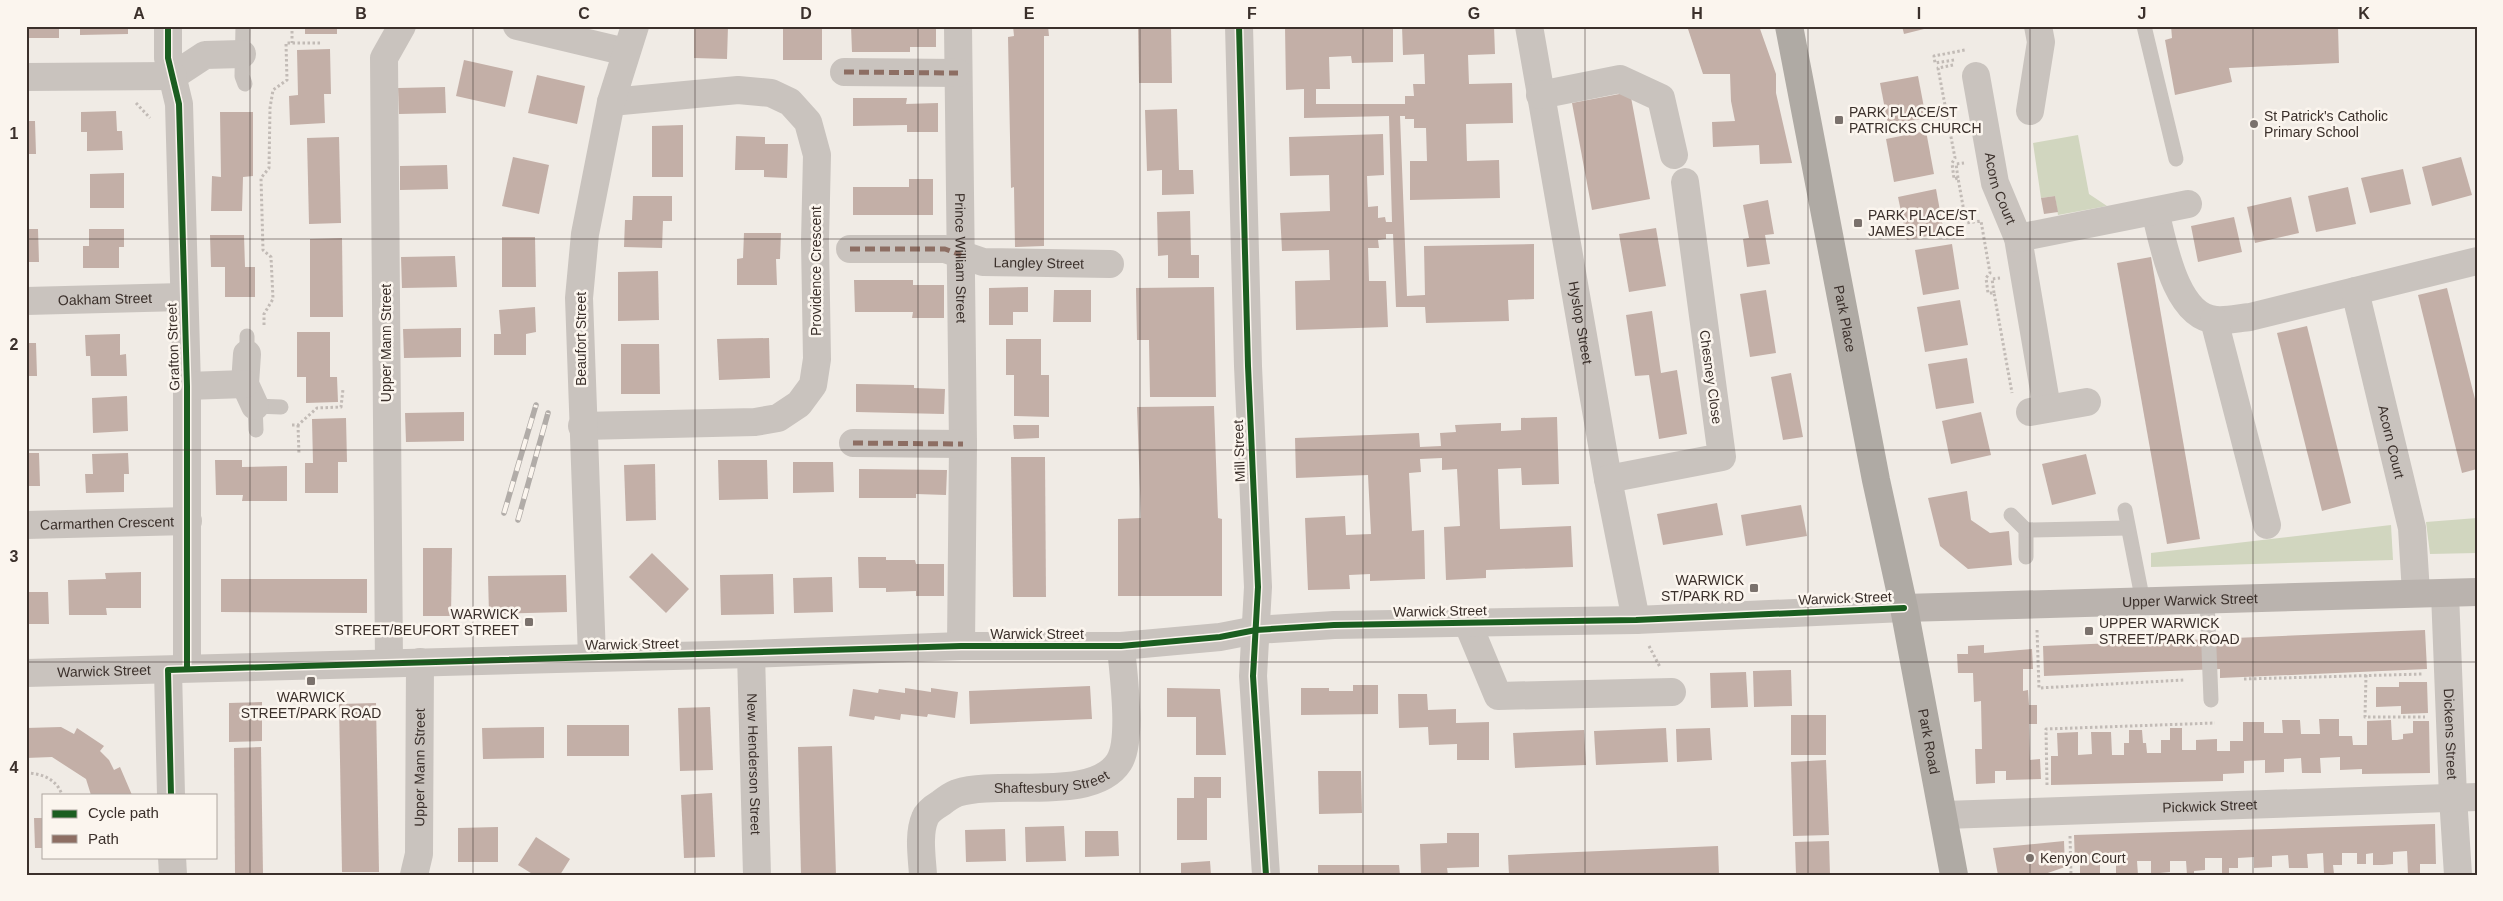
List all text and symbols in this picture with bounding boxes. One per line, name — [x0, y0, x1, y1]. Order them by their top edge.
text: A — [133, 5, 145, 22]
text: B — [355, 5, 367, 22]
text: C — [578, 5, 590, 22]
text: D — [800, 5, 812, 22]
text: E — [1024, 5, 1035, 22]
text: F — [1247, 5, 1257, 22]
text: G — [1468, 5, 1480, 22]
text: H — [1691, 5, 1703, 22]
text: I — [1917, 5, 1921, 22]
text: J — [2138, 5, 2146, 22]
text: K — [2358, 5, 2370, 22]
place label: PARK PLACE/ST PATRICKS CHURCH — [1849, 104, 1982, 136]
place label: St Patrick's Catholic Primary School — [2264, 108, 2388, 140]
marker: PARK PLACE/ST PATRICKS CHURCH — [1833, 114, 1845, 126]
marker: St Patrick's Catholic Primary School — [2248, 118, 2260, 130]
text: 1 — [10, 125, 19, 142]
street label: Acorn Court — [1982, 151, 2019, 227]
street label: Prince William Street — [952, 193, 970, 323]
street label: Providence Crescent — [808, 206, 824, 336]
place label: PARK PLACE/ST JAMES PLACE — [1868, 207, 1977, 239]
marker: PARK PLACE/ST JAMES PLACE — [1852, 217, 1864, 229]
street label: Langley Street — [994, 254, 1084, 272]
street label: Hyslop Street — [1566, 280, 1596, 365]
street label: Upper Mann Street — [378, 284, 394, 402]
street label: Park Place — [1831, 284, 1859, 354]
street label: Oakham Street — [58, 290, 152, 308]
street label: Beaufort Street — [573, 292, 589, 386]
street label: Grafton Street — [163, 303, 183, 391]
street label: Chesney Close — [1696, 329, 1726, 425]
text: 2 — [10, 336, 19, 353]
street label: Acorn Court — [2375, 403, 2408, 480]
street label: Mill Street — [1230, 420, 1248, 482]
street label: Carmarthen Crescent — [40, 513, 174, 533]
text: 3 — [10, 548, 19, 565]
place label: WARWICK ST/PARK RD — [1661, 572, 1745, 604]
marker: WARWICK ST/PARK RD — [1748, 582, 1760, 594]
street label: Warwick Street — [1798, 588, 1892, 608]
street label: Upper Warwick Street — [2122, 590, 2258, 610]
street label: Warwick Street — [1393, 602, 1487, 620]
place label: WARWICK STREET/BEUFORT STREET — [334, 606, 520, 638]
place label: UPPER WARWICK STREET/PARK ROAD — [2099, 615, 2240, 647]
marker: WARWICK STREET/BEUFORT STREET — [523, 616, 535, 628]
marker: UPPER WARWICK STREET/PARK ROAD — [2083, 625, 2095, 637]
street label: Warwick Street — [990, 626, 1084, 642]
street label: Warwick Street — [585, 635, 679, 653]
street label: Warwick Street — [57, 662, 151, 680]
marker: WARWICK STREET/PARK ROAD — [305, 675, 317, 687]
street label: Dickens Street — [2441, 688, 2460, 780]
place label: WARWICK STREET/PARK ROAD — [241, 689, 381, 721]
street label: New Henderson Street — [744, 693, 764, 835]
street label: Park Road — [1915, 707, 1943, 775]
street label: Upper Mann Street — [411, 708, 428, 827]
text: 4 — [10, 759, 19, 776]
street label: Shaftesbury Street — [994, 767, 1112, 796]
legend — [42, 794, 218, 858]
street label: Pickwick Street — [2162, 796, 2258, 816]
text: Cycle path — [88, 804, 159, 821]
text: Path — [88, 830, 119, 847]
place label: Kenyon Court — [2040, 850, 2126, 866]
marker: Kenyon Court — [2024, 852, 2036, 864]

